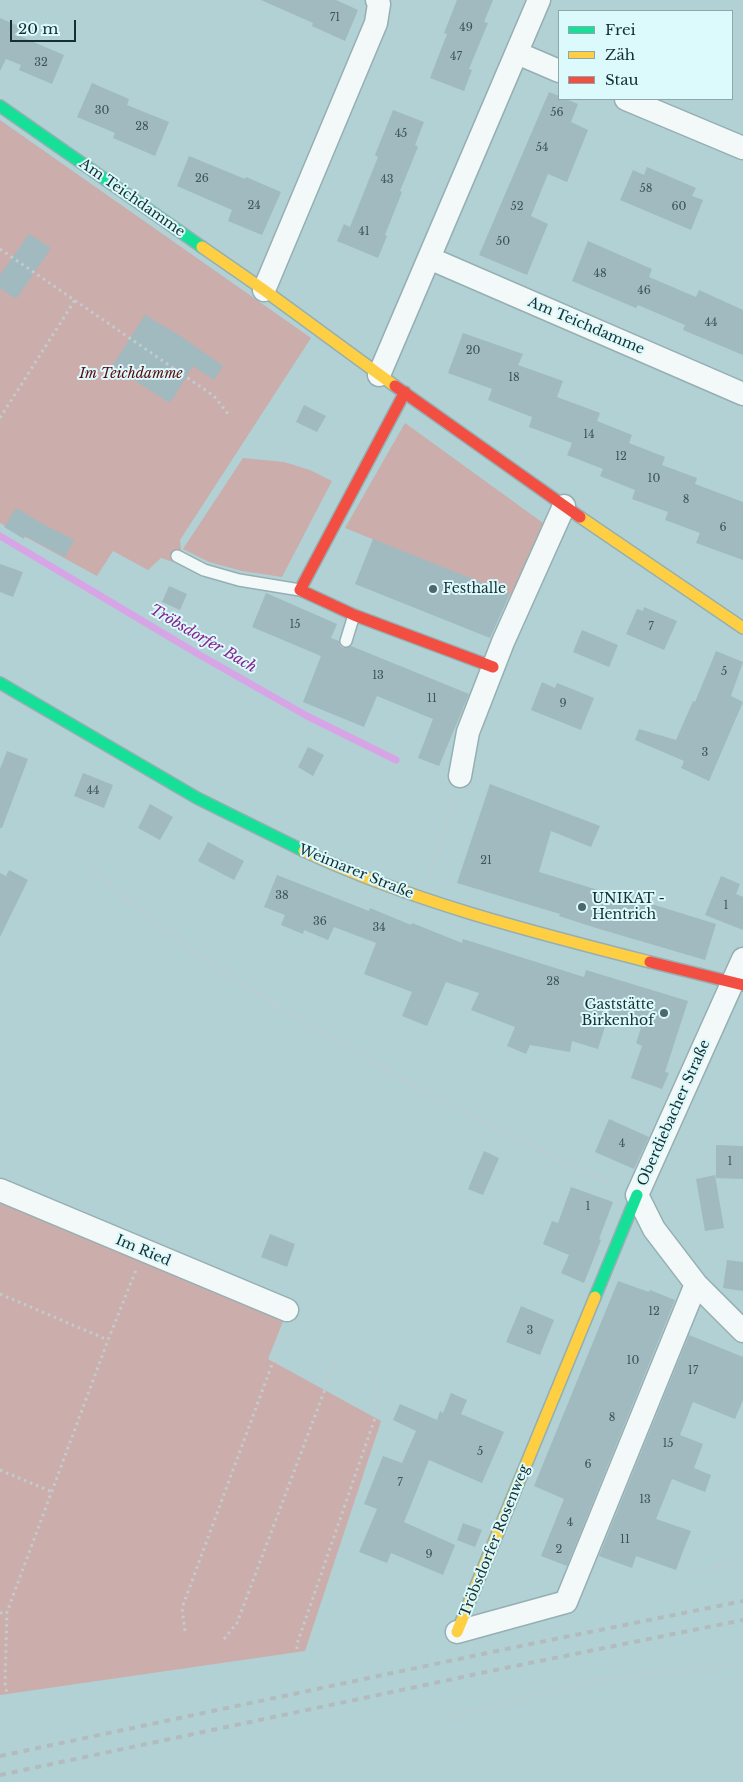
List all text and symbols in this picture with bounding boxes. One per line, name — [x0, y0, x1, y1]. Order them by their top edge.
scale bar — [12, 10, 79, 42]
legend — [558, 10, 733, 100]
house number: 71 — [330, 11, 340, 25]
text: 20 m — [18, 19, 58, 38]
text: Frei — [605, 20, 636, 39]
house number: 49 — [459, 21, 473, 35]
text: Zäh — [605, 45, 635, 64]
house number: 47 — [450, 50, 462, 64]
house number: 32 — [34, 56, 48, 70]
text: Stau — [605, 70, 639, 89]
house number: 30 — [95, 104, 109, 118]
house number: 56 — [550, 106, 564, 120]
house number: 28 — [135, 120, 149, 134]
house number: 45 — [395, 127, 407, 141]
house number: 54 — [536, 141, 548, 155]
street label: Am Teichdamme — [76, 155, 188, 241]
house number: 26 — [195, 172, 209, 186]
house number: 43 — [380, 173, 394, 187]
house number: 58 — [640, 182, 652, 196]
house number: 24 — [247, 199, 261, 213]
house number: 52 — [510, 200, 524, 214]
house number: 60 — [672, 200, 686, 214]
house number: 41 — [358, 225, 370, 239]
house number: 50 — [496, 235, 510, 249]
house number: 48 — [593, 267, 607, 281]
house number: 46 — [637, 284, 651, 298]
street label: Am Teichdamme — [525, 294, 647, 358]
house number: 44 — [705, 316, 717, 330]
house number: 20 — [466, 344, 480, 358]
park label: Im Teichdamme — [79, 366, 183, 382]
house number: 18 — [508, 371, 520, 385]
house number: 14 — [583, 428, 595, 442]
house number: 12 — [615, 450, 627, 464]
house number: 10 — [648, 472, 660, 486]
house number: 8 — [683, 493, 689, 507]
house number: 6 — [719, 521, 727, 535]
place label: Festhalle — [443, 581, 506, 597]
marker: Festhalle — [427, 583, 439, 595]
water label: Tröbsdorfer Bach — [146, 601, 260, 677]
house number: 15 — [289, 618, 301, 632]
house number: 7 — [648, 620, 654, 634]
house number: 5 — [721, 665, 727, 679]
house number: 13 — [372, 669, 384, 683]
house number: 11 — [427, 692, 437, 706]
house number: 9 — [559, 697, 567, 711]
house number: 3 — [702, 746, 708, 760]
house number: 44 — [87, 784, 99, 798]
street label: Weimarer Straße — [296, 841, 416, 903]
house number: 21 — [480, 854, 492, 868]
house number: 38 — [275, 889, 289, 903]
place label: UNIKAT - Hentrich — [592, 891, 665, 924]
house number: 1 — [724, 899, 728, 913]
marker: UNIKAT - Hentrich — [576, 901, 588, 913]
house number: 36 — [313, 915, 327, 929]
house number: 34 — [372, 921, 386, 935]
house number: 28 — [546, 975, 560, 989]
place label: Gaststätte Birkenhof — [581, 997, 654, 1030]
marker: Gaststätte Birkenhof — [658, 1007, 670, 1019]
street label: Oberdiebacher Straße — [634, 1037, 714, 1189]
house number: 4 — [619, 1137, 625, 1151]
house number: 1 — [728, 1155, 732, 1169]
house number: 1 — [586, 1200, 590, 1214]
street label: Im Ried — [113, 1232, 173, 1270]
house number: 12 — [648, 1305, 660, 1319]
house number: 3 — [527, 1324, 533, 1338]
house number: 10 — [627, 1354, 639, 1368]
house number: 17 — [688, 1364, 698, 1378]
house number: 8 — [609, 1411, 615, 1425]
house number: 15 — [662, 1437, 674, 1451]
house number: 5 — [477, 1445, 483, 1459]
house number: 6 — [584, 1458, 592, 1472]
street label: Tröbsdorfer Rosenweg — [457, 1462, 533, 1620]
house number: 7 — [397, 1476, 403, 1490]
house number: 13 — [639, 1493, 651, 1507]
house number: 4 — [567, 1516, 573, 1530]
house number: 11 — [620, 1533, 630, 1547]
house number: 2 — [556, 1543, 562, 1557]
house number: 9 — [425, 1548, 433, 1562]

